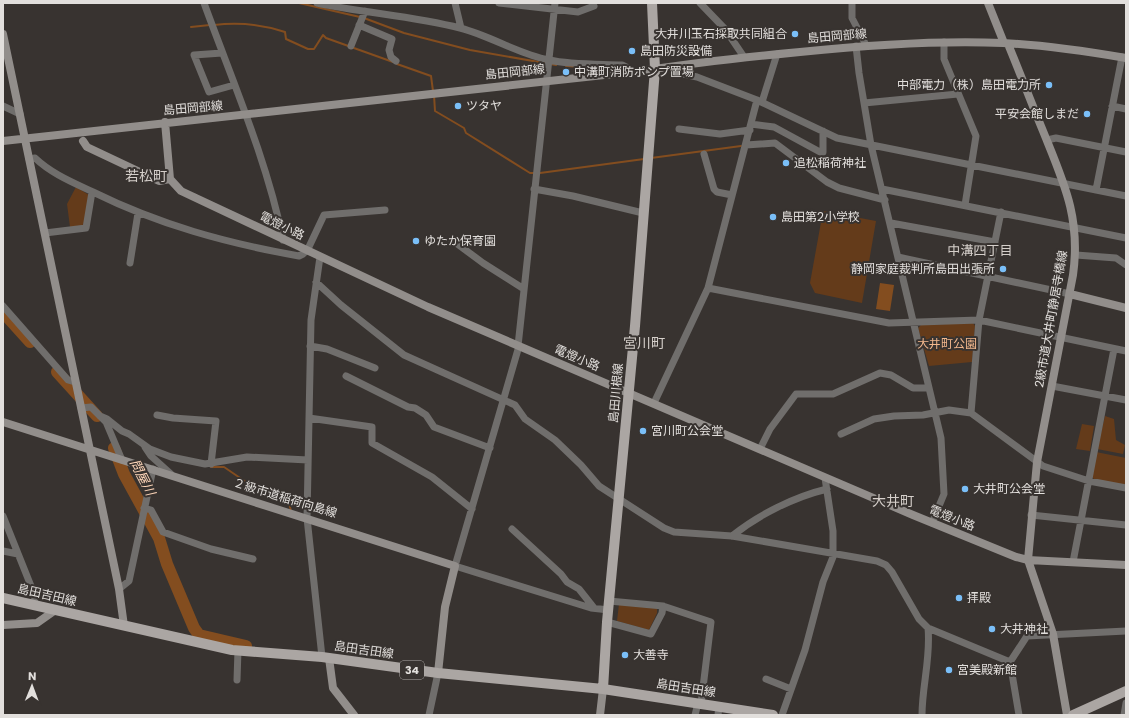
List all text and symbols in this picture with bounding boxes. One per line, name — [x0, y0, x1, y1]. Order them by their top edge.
street label: 島田岡部線 — [806, 24, 868, 47]
place label: 大井川玉石採取共同組合 — [655, 25, 787, 42]
marker: 大井川玉石採取共同組合 — [790, 29, 800, 39]
place label: 島田防災設備 — [640, 42, 712, 59]
marker: 島田防災設備 — [627, 46, 637, 56]
street label: 島田岡部線 — [484, 60, 546, 83]
place label: 中溝町消防ポンプ置場 — [574, 63, 694, 80]
marker: 中溝町消防ポンプ置場 — [561, 67, 571, 77]
place label: 中部電力（株）島田電力所 — [897, 76, 1041, 93]
marker: 中部電力（株）島田電力所 — [1044, 80, 1054, 90]
street label: 島田岡部線 — [162, 96, 224, 119]
place label: ツタヤ — [466, 97, 502, 114]
marker: ツタヤ — [453, 101, 463, 111]
place label: 平安会館しまだ — [995, 105, 1079, 122]
marker: 平安会館しまだ — [1082, 109, 1092, 119]
place label: 追松稲荷神社 — [794, 154, 866, 171]
marker: 追松稲荷神社 — [781, 158, 791, 168]
district label: 若松町 — [125, 166, 167, 186]
street label: 電燈小路 — [257, 207, 308, 244]
place label: 島田第2小学校 — [781, 208, 860, 225]
marker: 島田第2小学校 — [768, 212, 778, 222]
place label: ゆたか保育園 — [424, 232, 496, 249]
marker: ゆたか保育園 — [411, 236, 421, 246]
district label: 中溝四丁目 — [947, 241, 1013, 260]
street label: 2級市道大井町静居寺橋線 — [1030, 249, 1071, 389]
place label: 静岡家庭裁判所島田出張所 — [851, 260, 995, 277]
marker: 静岡家庭裁判所島田出張所 — [998, 264, 1008, 274]
district label: 宮川町 — [623, 333, 665, 353]
park label: 大井町公園 — [917, 335, 977, 352]
street label: 電燈小路 — [552, 340, 603, 375]
street label: 島田川根線 — [604, 362, 627, 424]
place label: 宮川町公会堂 — [651, 422, 723, 439]
marker: 宮川町公会堂 — [638, 426, 648, 436]
water label: 問屋川 — [125, 456, 161, 501]
street label: ２級市道稲荷向島線 — [231, 474, 339, 521]
place label: 大井町公会堂 — [973, 480, 1045, 497]
marker: 大井町公会堂 — [960, 484, 970, 494]
district label: 大井町 — [872, 491, 914, 511]
street label: 電燈小路 — [927, 501, 978, 534]
street label: 島田吉田線 — [16, 579, 78, 610]
place label: 拝殿 — [967, 589, 991, 606]
marker: 拝殿 — [954, 593, 964, 603]
place label: 大井神社 — [1000, 620, 1048, 637]
marker: 大井神社 — [987, 624, 997, 634]
street label: 島田吉田線 — [333, 637, 395, 662]
place label: 大善寺 — [633, 646, 669, 663]
marker: 大善寺 — [620, 650, 630, 660]
road number: 34 — [400, 661, 424, 679]
place label: 宮美殿新館 — [957, 661, 1017, 678]
marker: 宮美殿新館 — [944, 665, 954, 675]
north arrow — [12, 666, 52, 706]
text: N — [28, 668, 36, 684]
street label: 島田吉田線 — [655, 674, 717, 701]

